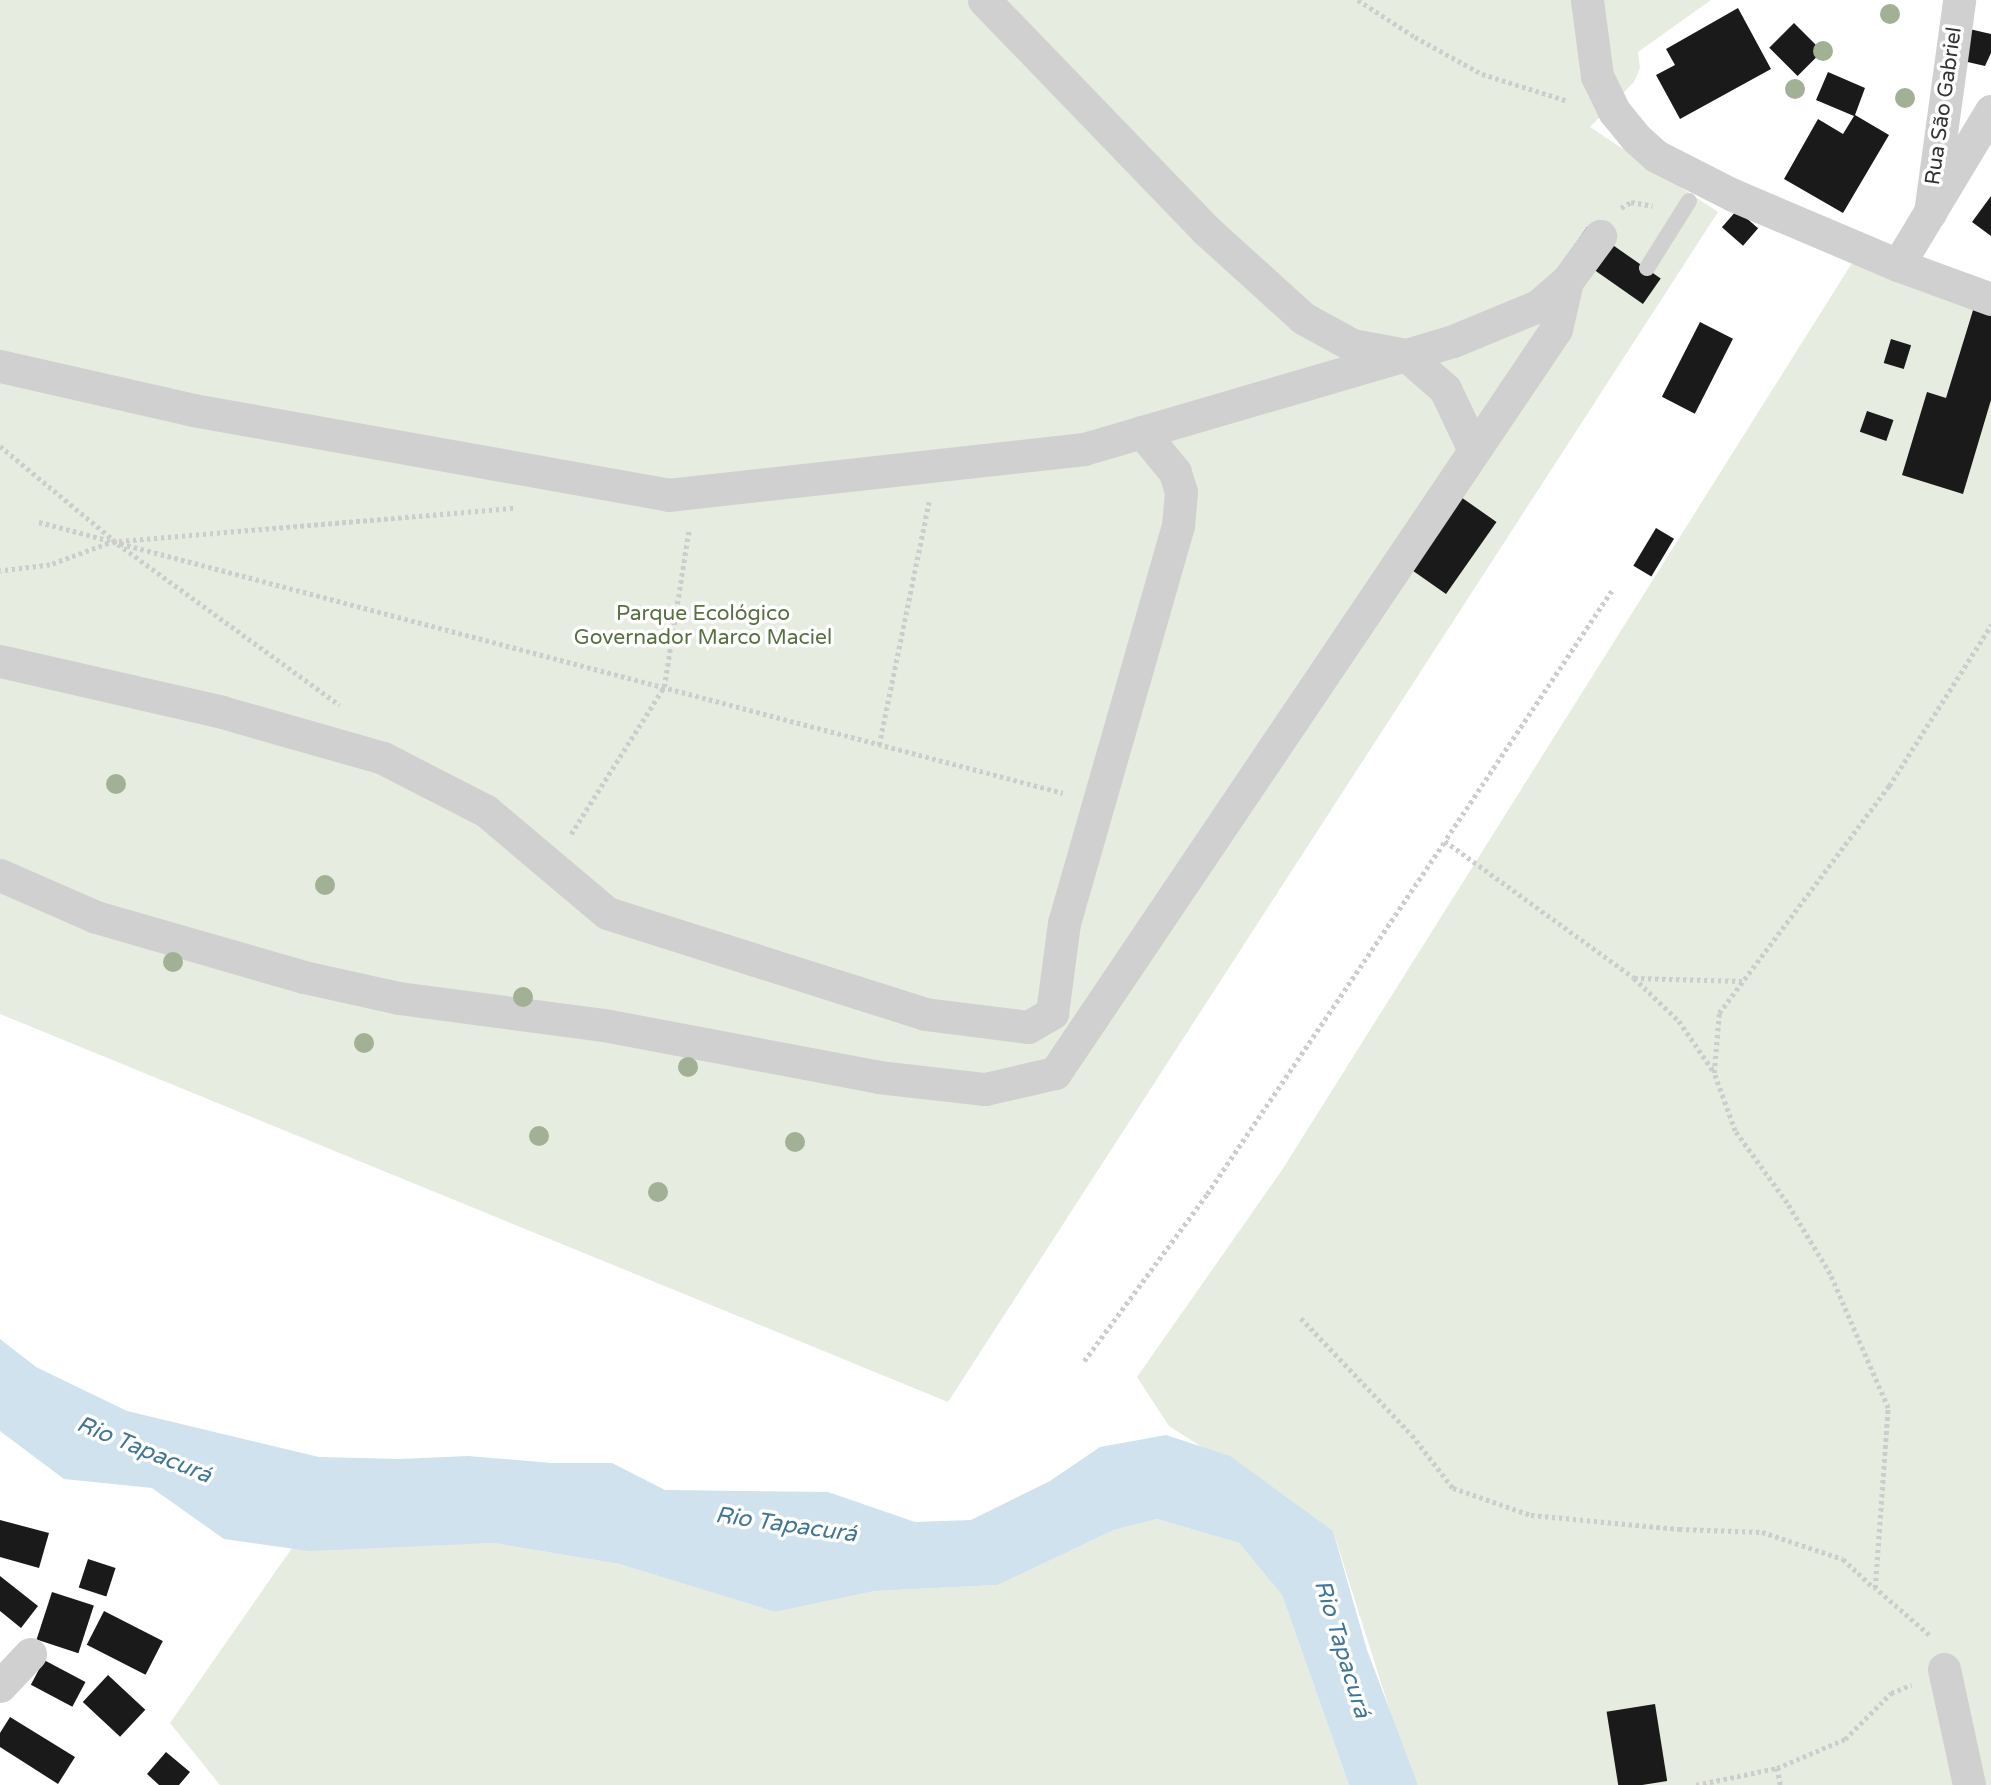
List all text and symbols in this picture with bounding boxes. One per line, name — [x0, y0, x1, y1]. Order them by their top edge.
street label: Rua São Gabriel — [1920, 25, 1968, 187]
park label: Parque Ecológico Governador Marco Maciel — [574, 601, 832, 651]
water label: Rio Tapacurá — [73, 1410, 215, 1490]
water label: Rio Tapacurá — [713, 1501, 859, 1549]
water label: Rio Tapacurá — [1308, 1577, 1376, 1721]

